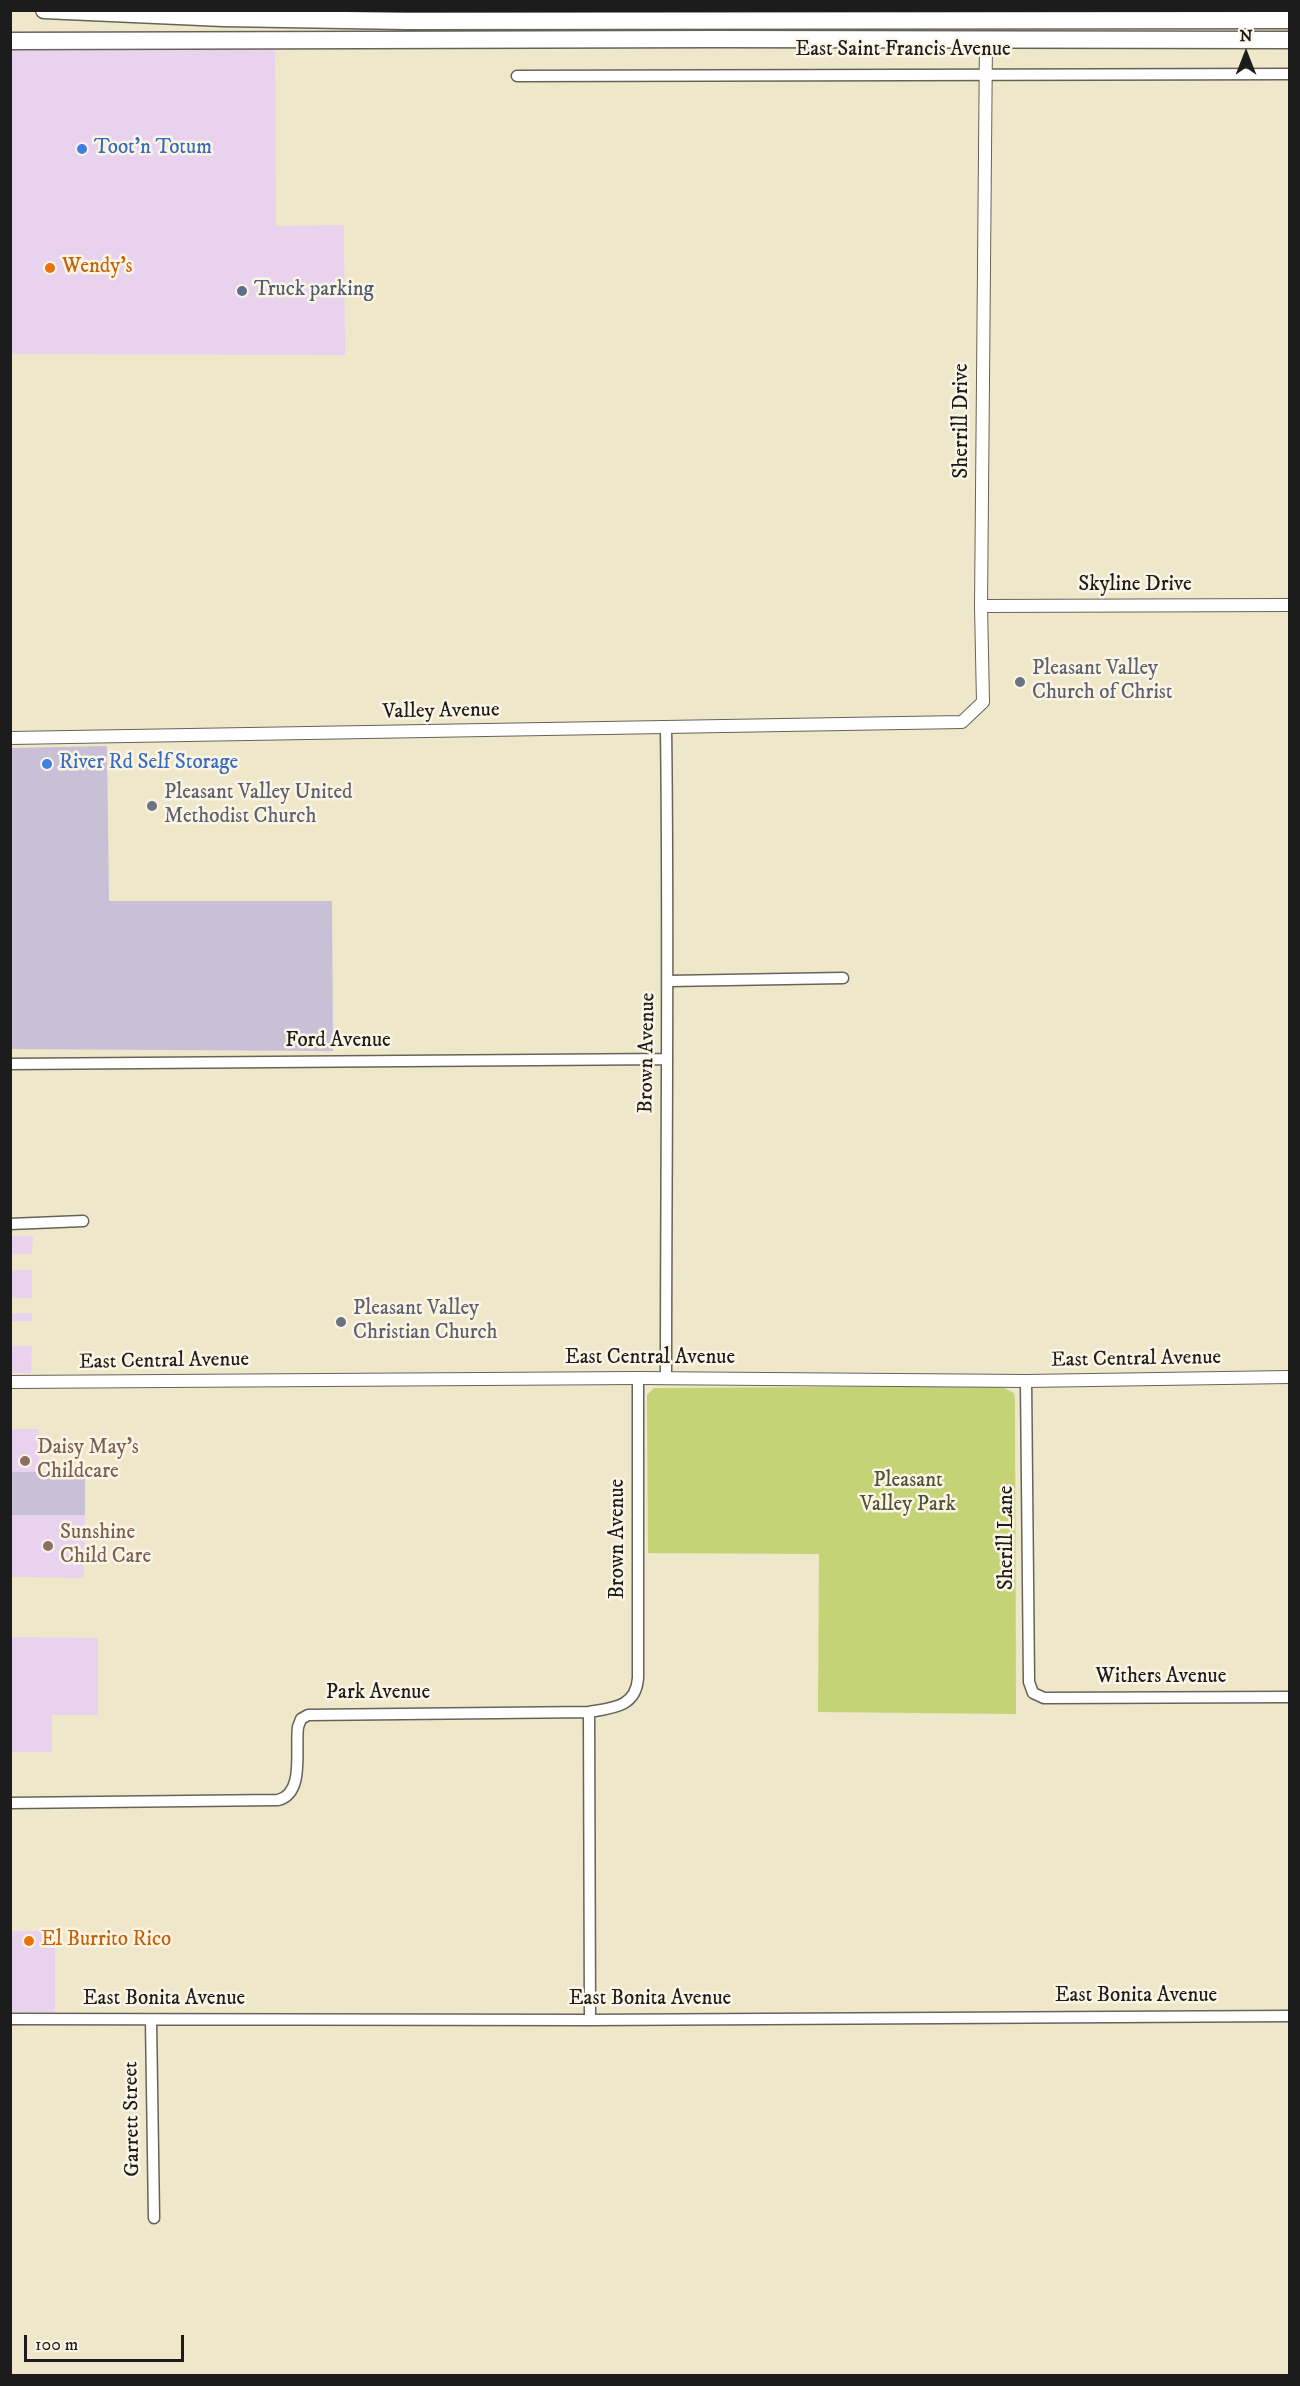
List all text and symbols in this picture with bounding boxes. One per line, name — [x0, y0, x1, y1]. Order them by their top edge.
north arrow — [1216, 24, 1276, 84]
text: N — [1239, 26, 1253, 46]
street label: East Saint Francis Avenue — [795, 38, 1011, 64]
place label: Toot'n Totum — [94, 136, 212, 162]
marker: Toot'n Totum — [75, 142, 89, 156]
place label: Wendy's — [62, 255, 133, 281]
marker: Wendy's — [43, 261, 57, 275]
place label: Truck parking — [254, 278, 374, 304]
marker: Truck parking — [235, 284, 249, 298]
street label: Sherrill Drive — [950, 363, 976, 479]
street label: Skyline Drive — [1078, 573, 1192, 599]
place label: Pleasant Valley Church of Christ — [1032, 657, 1173, 707]
marker: Pleasant Valley Church of Christ — [1013, 675, 1027, 689]
street label: Valley Avenue — [382, 698, 500, 726]
place label: River Rd Self Storage — [59, 751, 238, 777]
marker: River Rd Self Storage — [40, 757, 54, 771]
place label: Pleasant Valley United Methodist Church — [164, 781, 353, 831]
marker: Pleasant Valley United Methodist Church — [145, 799, 159, 813]
street label: Brown Avenue — [634, 992, 662, 1114]
street label: Ford Avenue — [285, 1029, 391, 1055]
place label: Pleasant Valley Christian Church — [353, 1297, 498, 1347]
marker: Pleasant Valley Christian Church — [334, 1315, 348, 1329]
street label: East Central Avenue — [565, 1346, 735, 1372]
street label: East Central Avenue — [1051, 1346, 1221, 1374]
street label: East Central Avenue — [79, 1348, 249, 1376]
place label: Daisy May's Childcare — [37, 1436, 139, 1486]
marker: Daisy May's Childcare — [18, 1454, 32, 1468]
park label: Pleasant Valley Park — [860, 1469, 956, 1519]
street label: Brown Avenue — [606, 1479, 632, 1599]
street label: Sherill Lane — [995, 1486, 1021, 1590]
place label: Sunshine Child Care — [60, 1521, 151, 1571]
marker: Sunshine Child Care — [41, 1539, 55, 1553]
street label: Withers Avenue — [1096, 1665, 1226, 1691]
street label: Park Avenue — [326, 1681, 430, 1707]
place label: El Burrito Rico — [41, 1928, 171, 1954]
marker: El Burrito Rico — [22, 1934, 36, 1948]
street label: East Bonita Avenue — [1055, 1984, 1217, 2010]
street label: East Bonita Avenue — [83, 1987, 245, 2013]
street label: East Bonita Avenue — [569, 1987, 731, 2013]
street label: Garrett Street — [119, 2061, 147, 2177]
scale bar — [27, 2323, 188, 2361]
text: 100 m — [35, 2334, 78, 2356]

